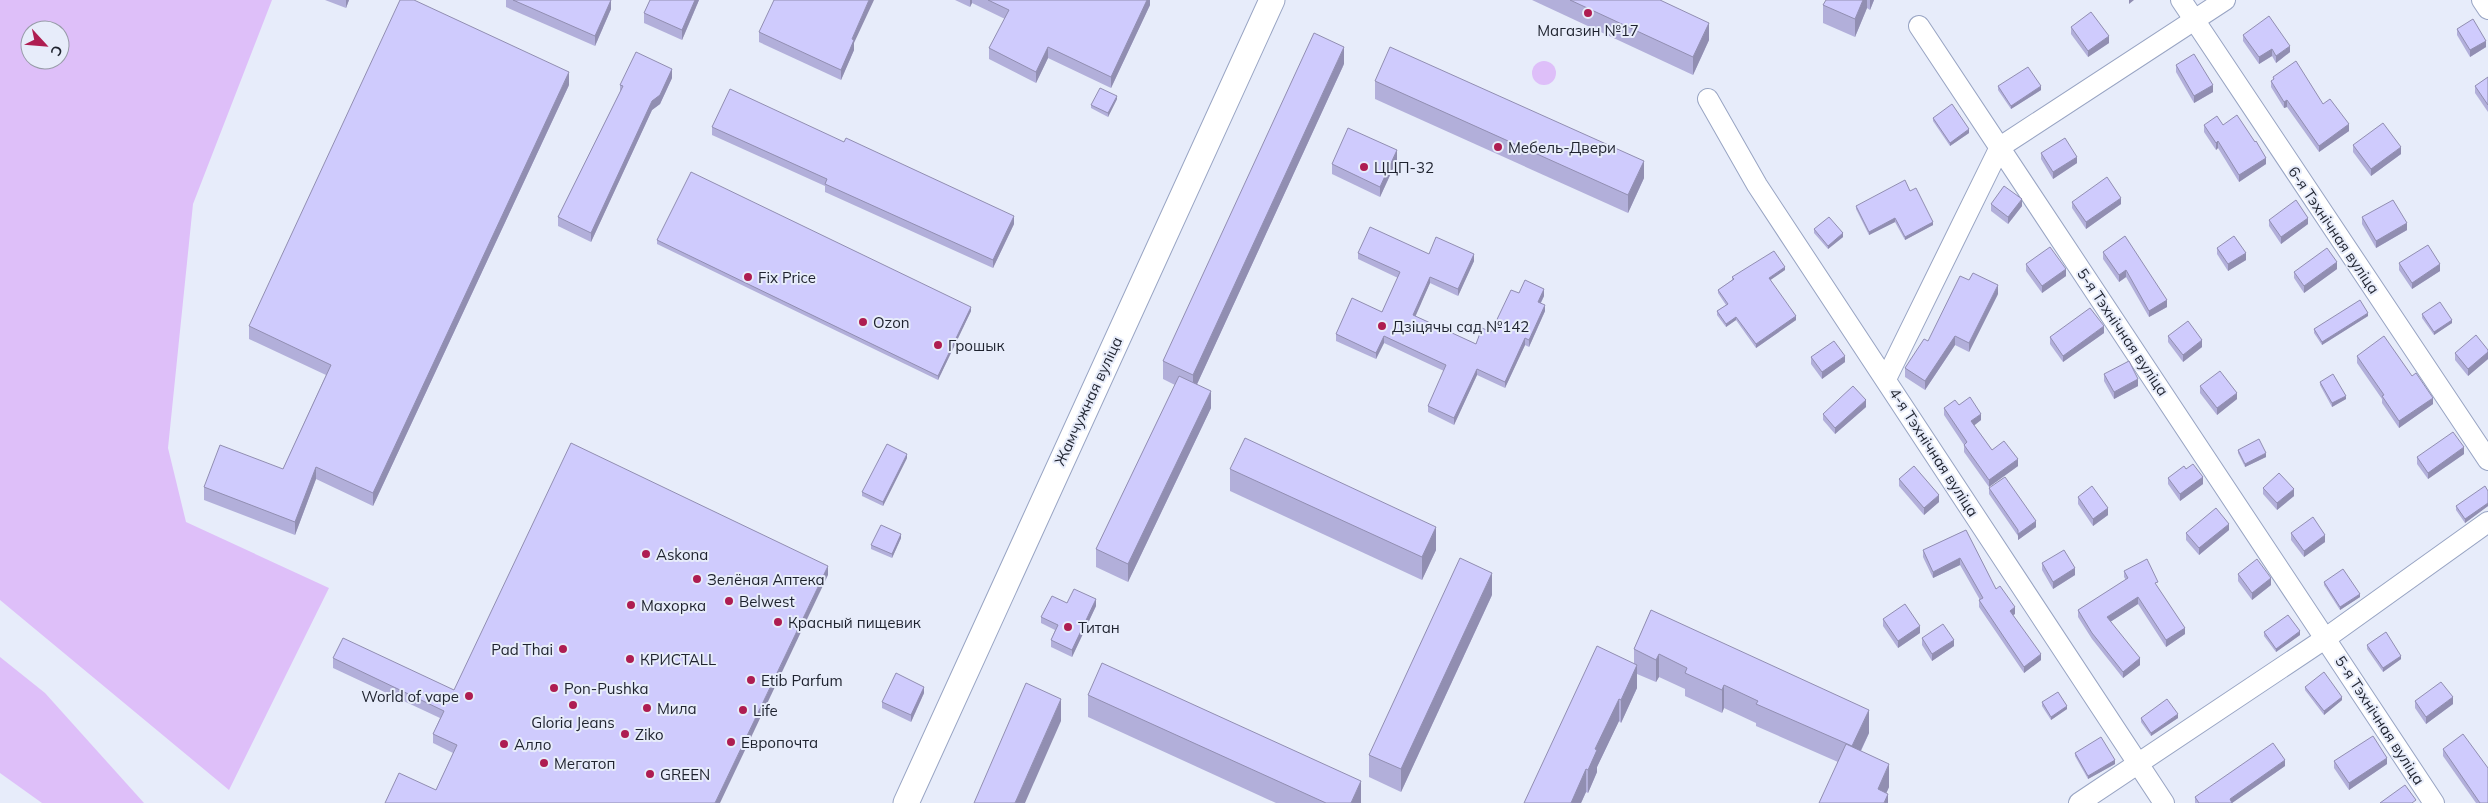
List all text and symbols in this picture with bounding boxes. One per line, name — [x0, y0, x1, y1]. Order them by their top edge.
marker: Магазин №17 — [1582, 7, 1594, 19]
north arrow — [20, 20, 70, 70]
place label: Магазин №17 — [1537, 21, 1639, 40]
text: С — [46, 42, 67, 59]
place label: Мебель-Двери — [1508, 138, 1616, 157]
marker: Мебель-Двери — [1492, 141, 1504, 153]
place label: ЦЦП-32 — [1374, 158, 1434, 177]
marker: ЦЦП-32 — [1358, 161, 1370, 173]
street label: 6-я Тэхнічная вуліца — [2284, 163, 2384, 297]
street label: 5-я Тэхнічная вуліца — [2073, 265, 2173, 399]
place label: Fix Price — [758, 268, 816, 287]
marker: Fix Price — [742, 271, 754, 283]
place label: Ozon — [873, 313, 910, 332]
marker: Ozon — [857, 316, 869, 328]
place label: Дзіцячы сад №142 — [1392, 317, 1529, 336]
marker: Дзіцячы сад №142 — [1376, 320, 1388, 332]
street label: Жамчужная вуліца — [1050, 334, 1126, 468]
place label: Грошык — [948, 336, 1005, 355]
marker: Грошык — [932, 339, 944, 351]
street label: 4-я Тэхнічная вуліца — [1885, 384, 1983, 520]
place label: Askona — [656, 545, 708, 564]
marker: Askona — [640, 548, 652, 560]
place label: Зелёная Аптека — [707, 570, 825, 589]
marker: Зелёная Аптека — [691, 573, 703, 585]
place label: Belwest — [739, 592, 795, 611]
marker: Belwest — [723, 595, 735, 607]
place label: Махорка — [641, 596, 706, 615]
marker: Махорка — [625, 599, 637, 611]
place label: Красный пищевик — [788, 613, 922, 632]
marker: Красный пищевик — [772, 616, 784, 628]
place label: Титан — [1078, 618, 1120, 637]
marker: Титан — [1062, 621, 1074, 633]
place label: Pad Thai — [491, 640, 553, 659]
marker: Pad Thai — [557, 643, 569, 655]
place label: КРИСТАLL — [640, 650, 716, 669]
street label: 5-я Тэхнічная вуліца — [2331, 652, 2429, 788]
marker: КРИСТАLL — [624, 653, 636, 665]
place label: Etib Parfum — [761, 671, 843, 690]
marker: Etib Parfum — [745, 674, 757, 686]
place label: Pon-Pushka — [564, 679, 648, 698]
marker: Pon-Pushka — [548, 682, 560, 694]
place label: World of vape — [361, 687, 459, 706]
marker: World of vape — [463, 690, 475, 702]
marker: Gloria Jeans — [567, 699, 579, 711]
place label: Мила — [657, 699, 697, 718]
place label: Life — [753, 701, 778, 720]
marker: Мила — [641, 702, 653, 714]
marker: Life — [737, 704, 749, 716]
place label: Gloria Jeans — [531, 713, 615, 732]
place label: Ziko — [635, 725, 664, 744]
marker: Ziko — [619, 728, 631, 740]
place label: Европочта — [741, 733, 818, 752]
place label: Алло — [514, 735, 551, 754]
marker: Европочта — [725, 736, 737, 748]
marker: Алло — [498, 738, 510, 750]
place label: Мегатоп — [554, 754, 615, 773]
marker: Мегатоп — [538, 757, 550, 769]
place label: GREEN — [660, 765, 710, 784]
marker: GREEN — [644, 768, 656, 780]

